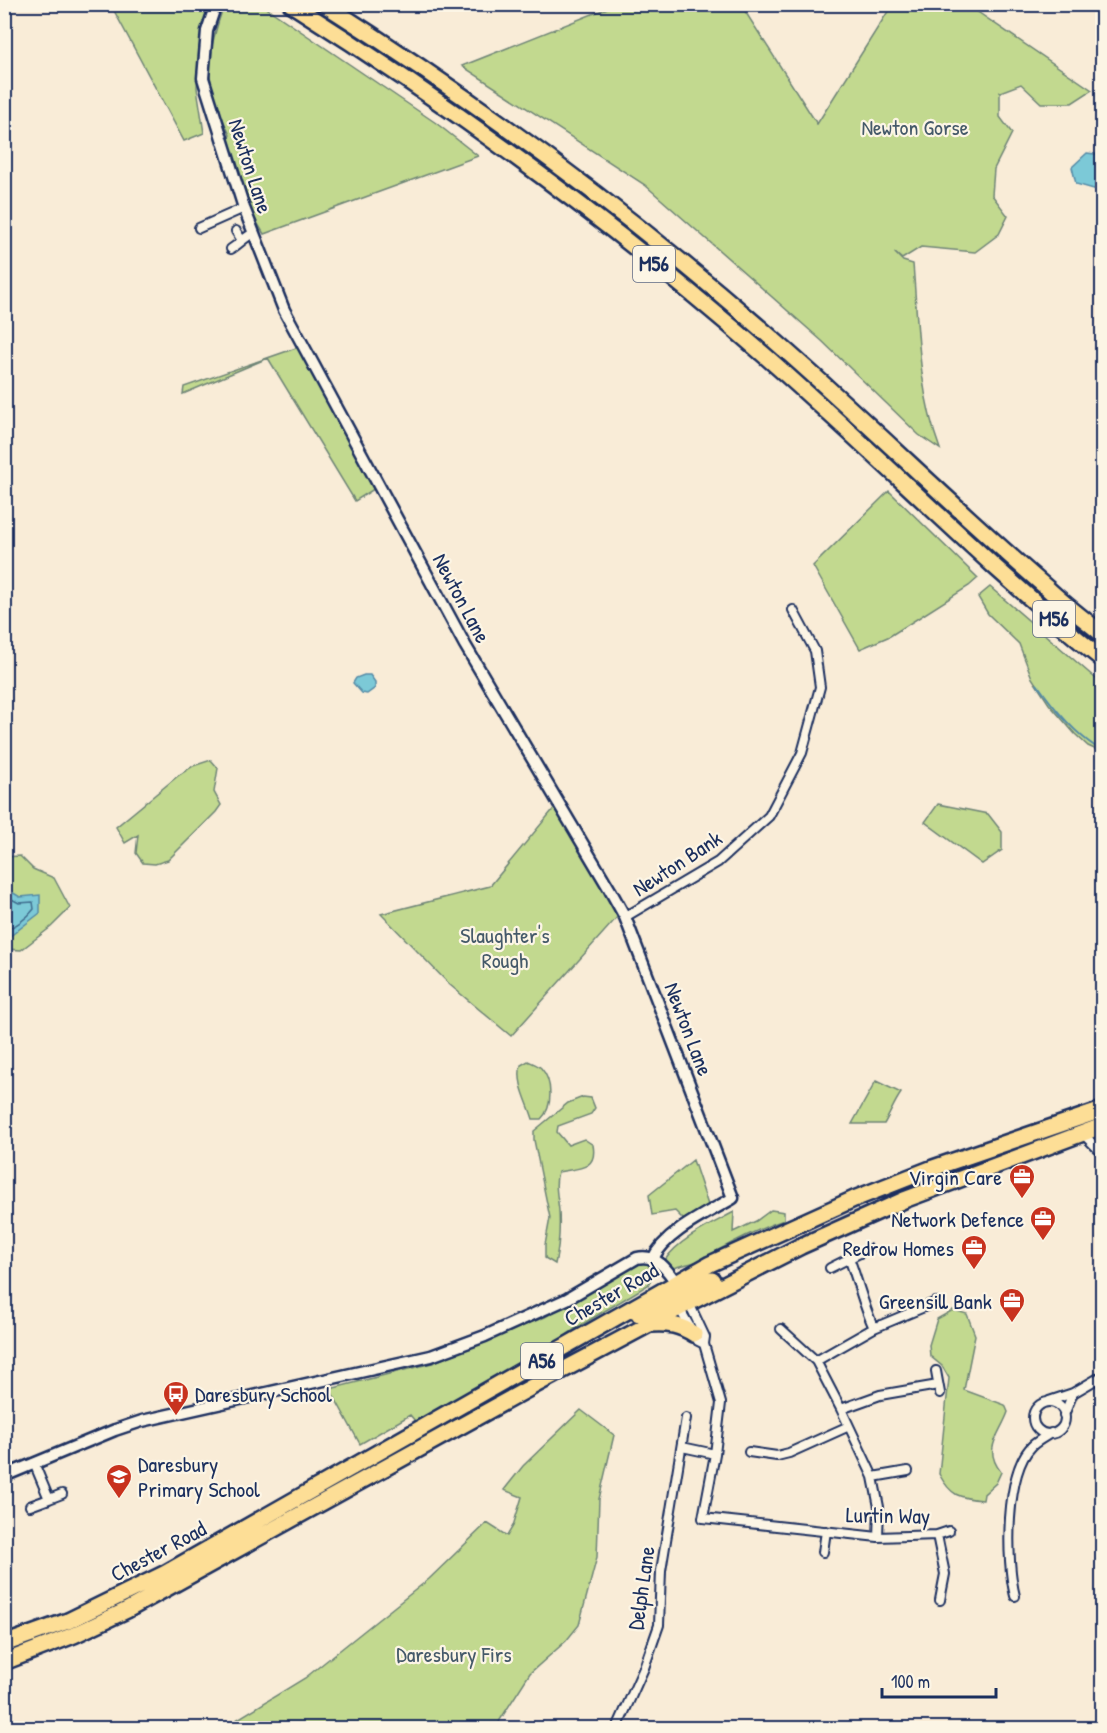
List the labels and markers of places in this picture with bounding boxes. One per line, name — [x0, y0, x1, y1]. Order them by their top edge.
place label: Virgin Care — [909, 1162, 1002, 1192]
office icon: Virgin Care — [1007, 1162, 1037, 1200]
place label: Network Defence — [891, 1204, 1024, 1234]
office icon: Network Defence — [1028, 1204, 1058, 1242]
place label: Redrow Homes — [843, 1233, 954, 1263]
office icon: Redrow Homes — [959, 1233, 989, 1271]
place label: Greensill Bank — [879, 1286, 992, 1316]
office icon: Greensill Bank — [997, 1286, 1027, 1324]
bus stop icon: Daresbury School — [161, 1379, 191, 1417]
place label: Daresbury School — [195, 1379, 332, 1409]
place label: Daresbury Primary School — [138, 1449, 260, 1504]
school or university icon: Daresbury Primary School — [104, 1462, 134, 1500]

